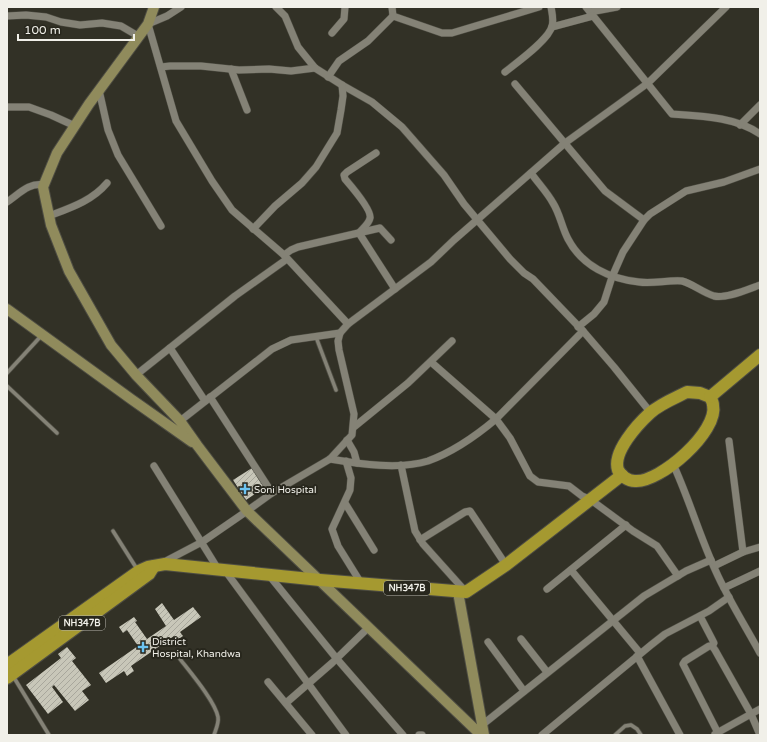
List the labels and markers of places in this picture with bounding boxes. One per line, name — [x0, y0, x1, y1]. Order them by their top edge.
marker: Soni Hospital — [239, 483, 251, 495]
place label: Soni Hospital — [254, 484, 316, 496]
place label: District Hospital, Khandwa — [152, 636, 241, 660]
marker: District Hospital, Khandwa — [137, 641, 149, 653]

